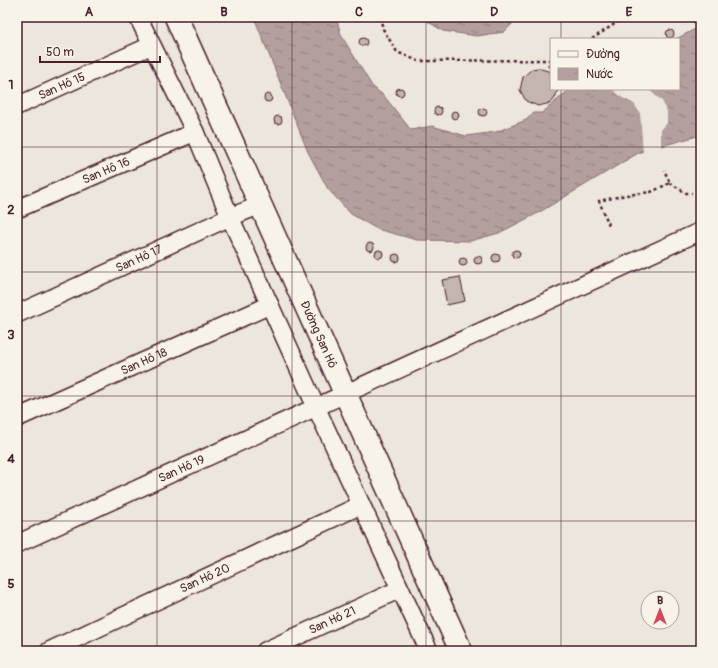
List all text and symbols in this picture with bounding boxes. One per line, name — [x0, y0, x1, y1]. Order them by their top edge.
text: A — [85, 4, 94, 20]
text: B — [220, 4, 228, 20]
text: C — [355, 4, 363, 20]
text: D — [490, 4, 498, 20]
text: E — [626, 4, 633, 20]
scale bar — [40, 38, 160, 64]
legend — [550, 38, 680, 90]
text: 50 m — [46, 45, 74, 60]
text: Đường — [586, 47, 620, 62]
text: Nước — [586, 67, 613, 82]
street label: San Hô 15 — [36, 69, 88, 103]
text: 1 — [8, 77, 14, 93]
street label: San Hô 16 — [80, 154, 132, 188]
text: 2 — [7, 202, 15, 218]
street label: San Hô 17 — [114, 242, 165, 276]
street label: Đường San Hô — [297, 299, 340, 371]
text: 3 — [7, 327, 15, 343]
street label: San Hô 18 — [119, 345, 170, 379]
text: 4 — [7, 451, 15, 467]
street label: San Hô 19 — [156, 452, 207, 486]
street label: San Hô 20 — [178, 560, 232, 597]
text: 5 — [7, 576, 15, 592]
north arrow — [640, 590, 680, 630]
text: B — [657, 594, 663, 607]
street label: San Hô 21 — [307, 603, 358, 638]

